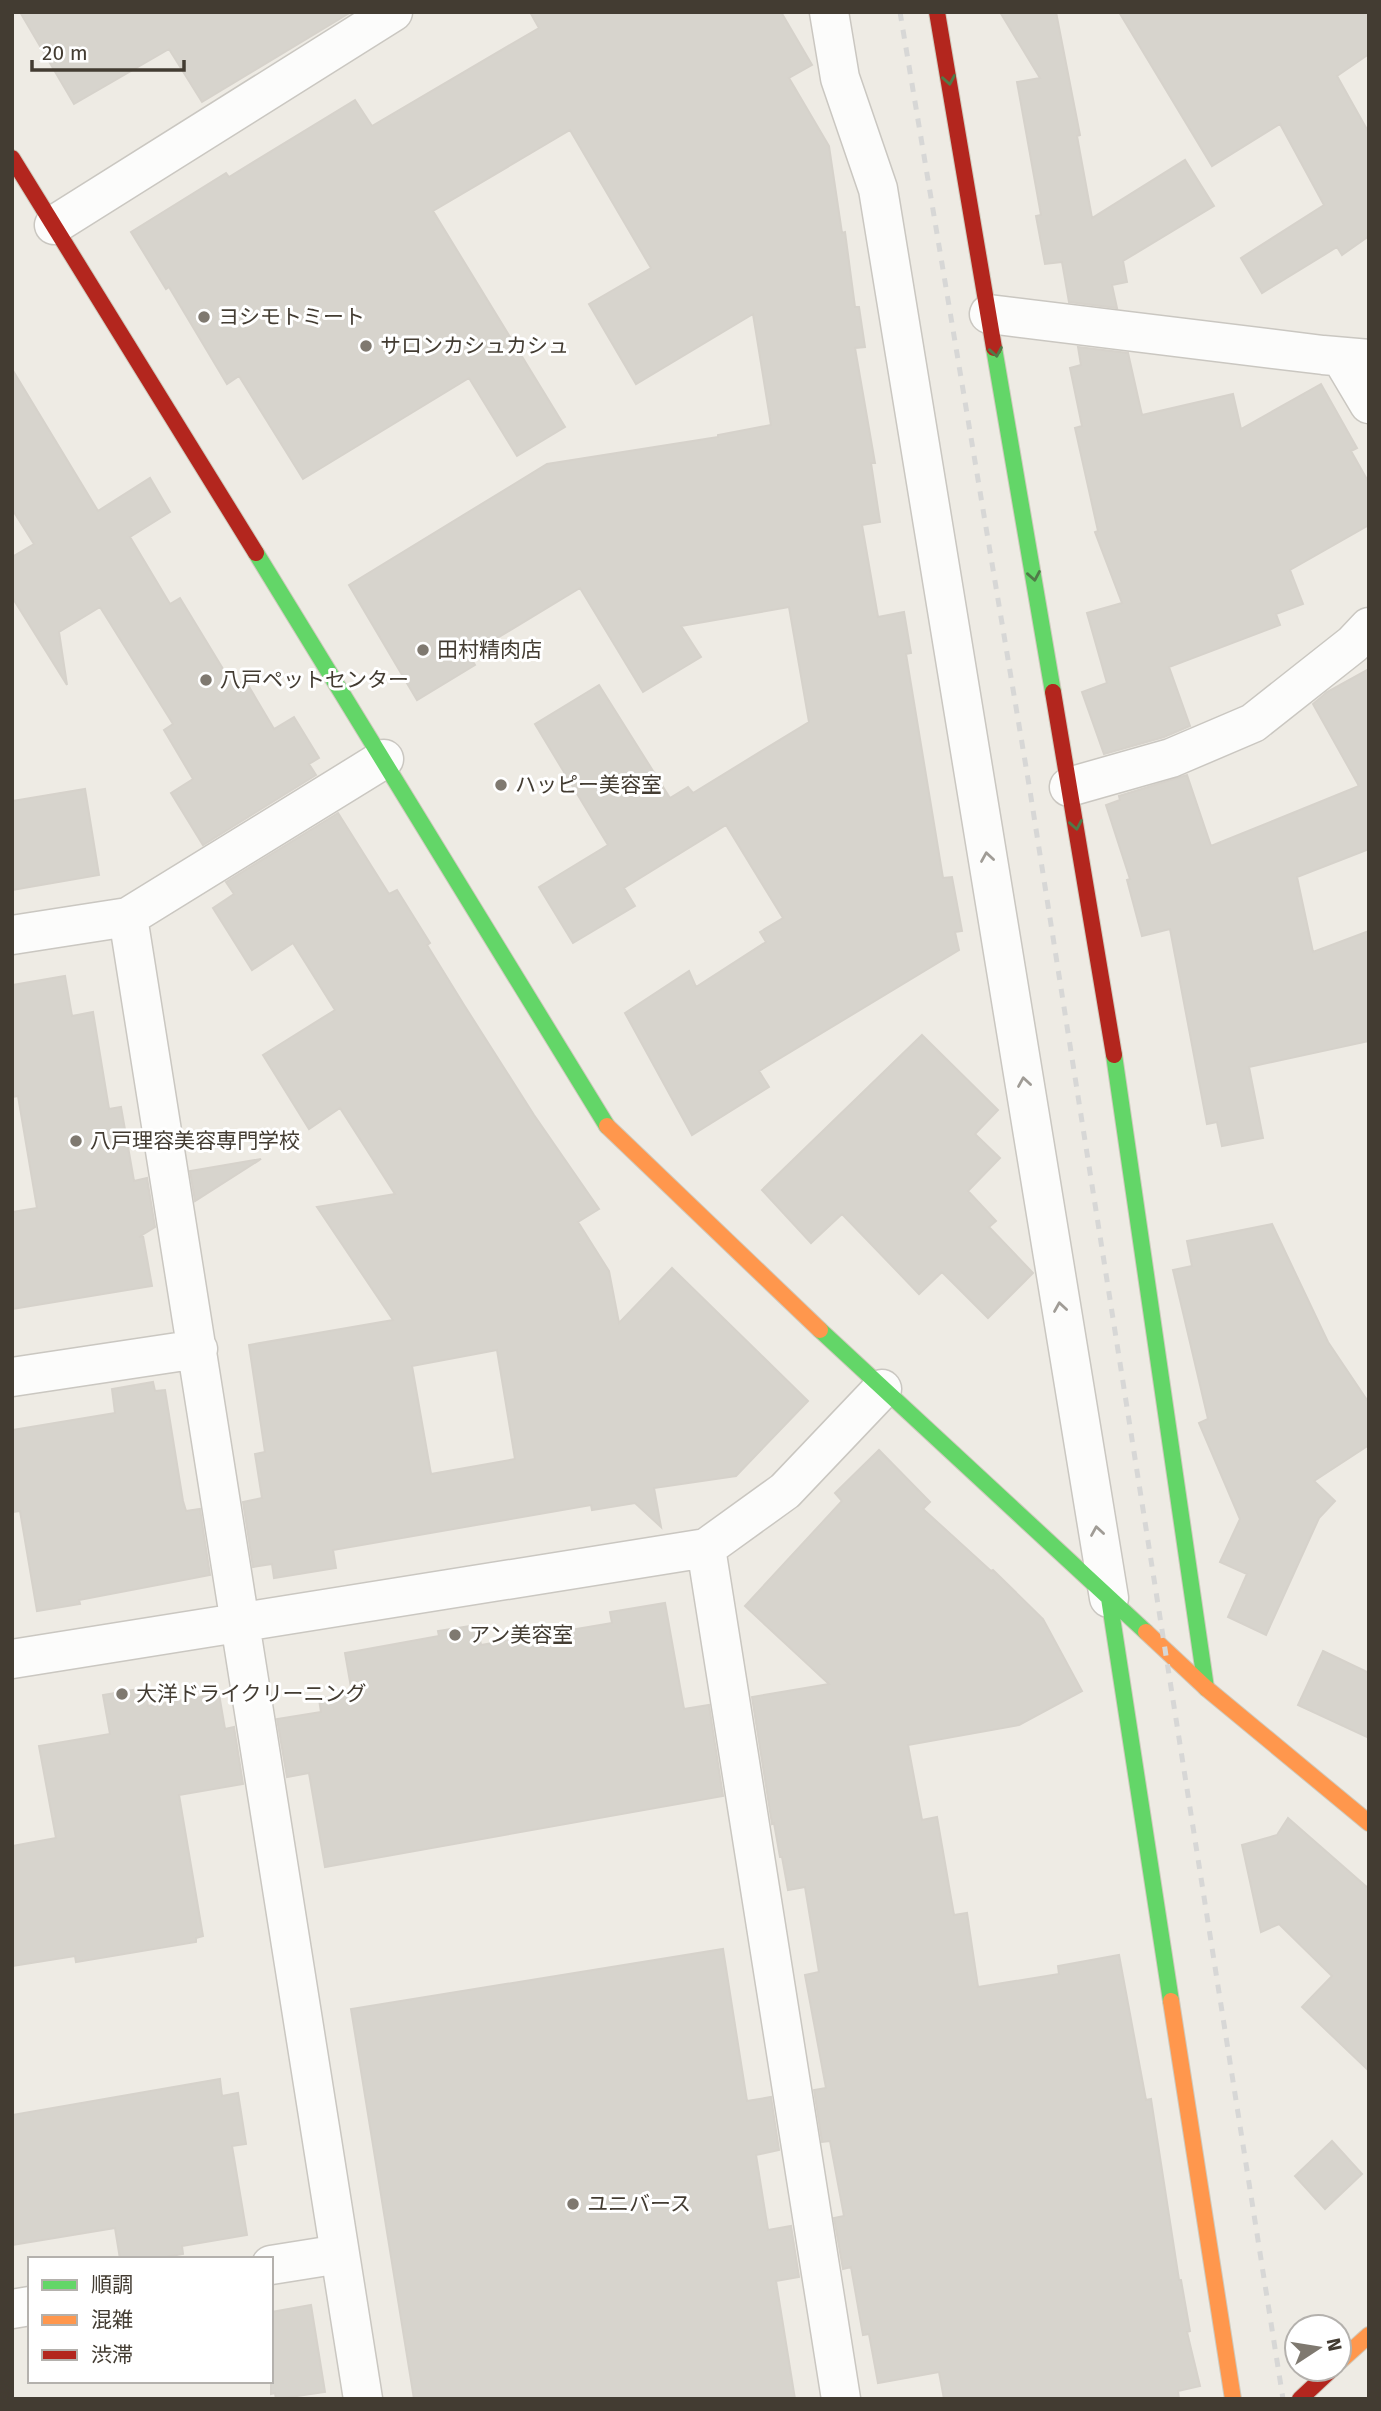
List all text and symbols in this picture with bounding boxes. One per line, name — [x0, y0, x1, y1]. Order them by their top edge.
scale bar — [32, 28, 184, 72]
text: 20 m — [42, 40, 88, 66]
one-way arrow — [941, 74, 956, 85]
place label: ヨシモトミート — [218, 304, 365, 330]
marker: ヨシモトミート — [196, 309, 212, 325]
place label: サロンカシュカシュ — [380, 333, 569, 359]
marker: サロンカシュカシュ — [358, 338, 374, 354]
one-way arrow — [988, 346, 1003, 358]
one-way arrow — [1026, 570, 1041, 582]
place label: 田村精肉店 — [437, 637, 542, 663]
marker: 田村精肉店 — [415, 642, 431, 658]
place label: 八戸ペットセンター — [220, 667, 409, 693]
marker: 八戸ペットセンター — [198, 672, 214, 688]
place label: ハッピー美容室 — [515, 772, 662, 798]
marker: ハッピー美容室 — [493, 777, 509, 793]
one-way arrow — [1068, 819, 1083, 831]
one-way arrow — [980, 852, 995, 863]
one-way arrow — [1017, 1076, 1032, 1088]
place label: 八戸理容美容専門学校 — [90, 1128, 300, 1154]
marker: 八戸理容美容専門学校 — [68, 1133, 84, 1149]
one-way arrow — [1053, 1301, 1068, 1312]
one-way arrow — [1090, 1525, 1105, 1537]
place label: アン美容室 — [469, 1622, 573, 1648]
marker: アン美容室 — [447, 1627, 463, 1643]
place label: 大洋ドライクリーニング — [136, 1681, 367, 1707]
marker: 大洋ドライクリーニング — [114, 1686, 130, 1702]
place label: ユニバース — [587, 2191, 691, 2217]
marker: ユニバース — [565, 2196, 581, 2212]
legend — [28, 2257, 273, 2383]
text: 順調 — [91, 2272, 133, 2298]
text: 混雑 — [91, 2307, 133, 2333]
north arrow — [1283, 2313, 1353, 2383]
text: N — [1322, 2336, 1347, 2353]
text: 渋滞 — [91, 2342, 133, 2368]

